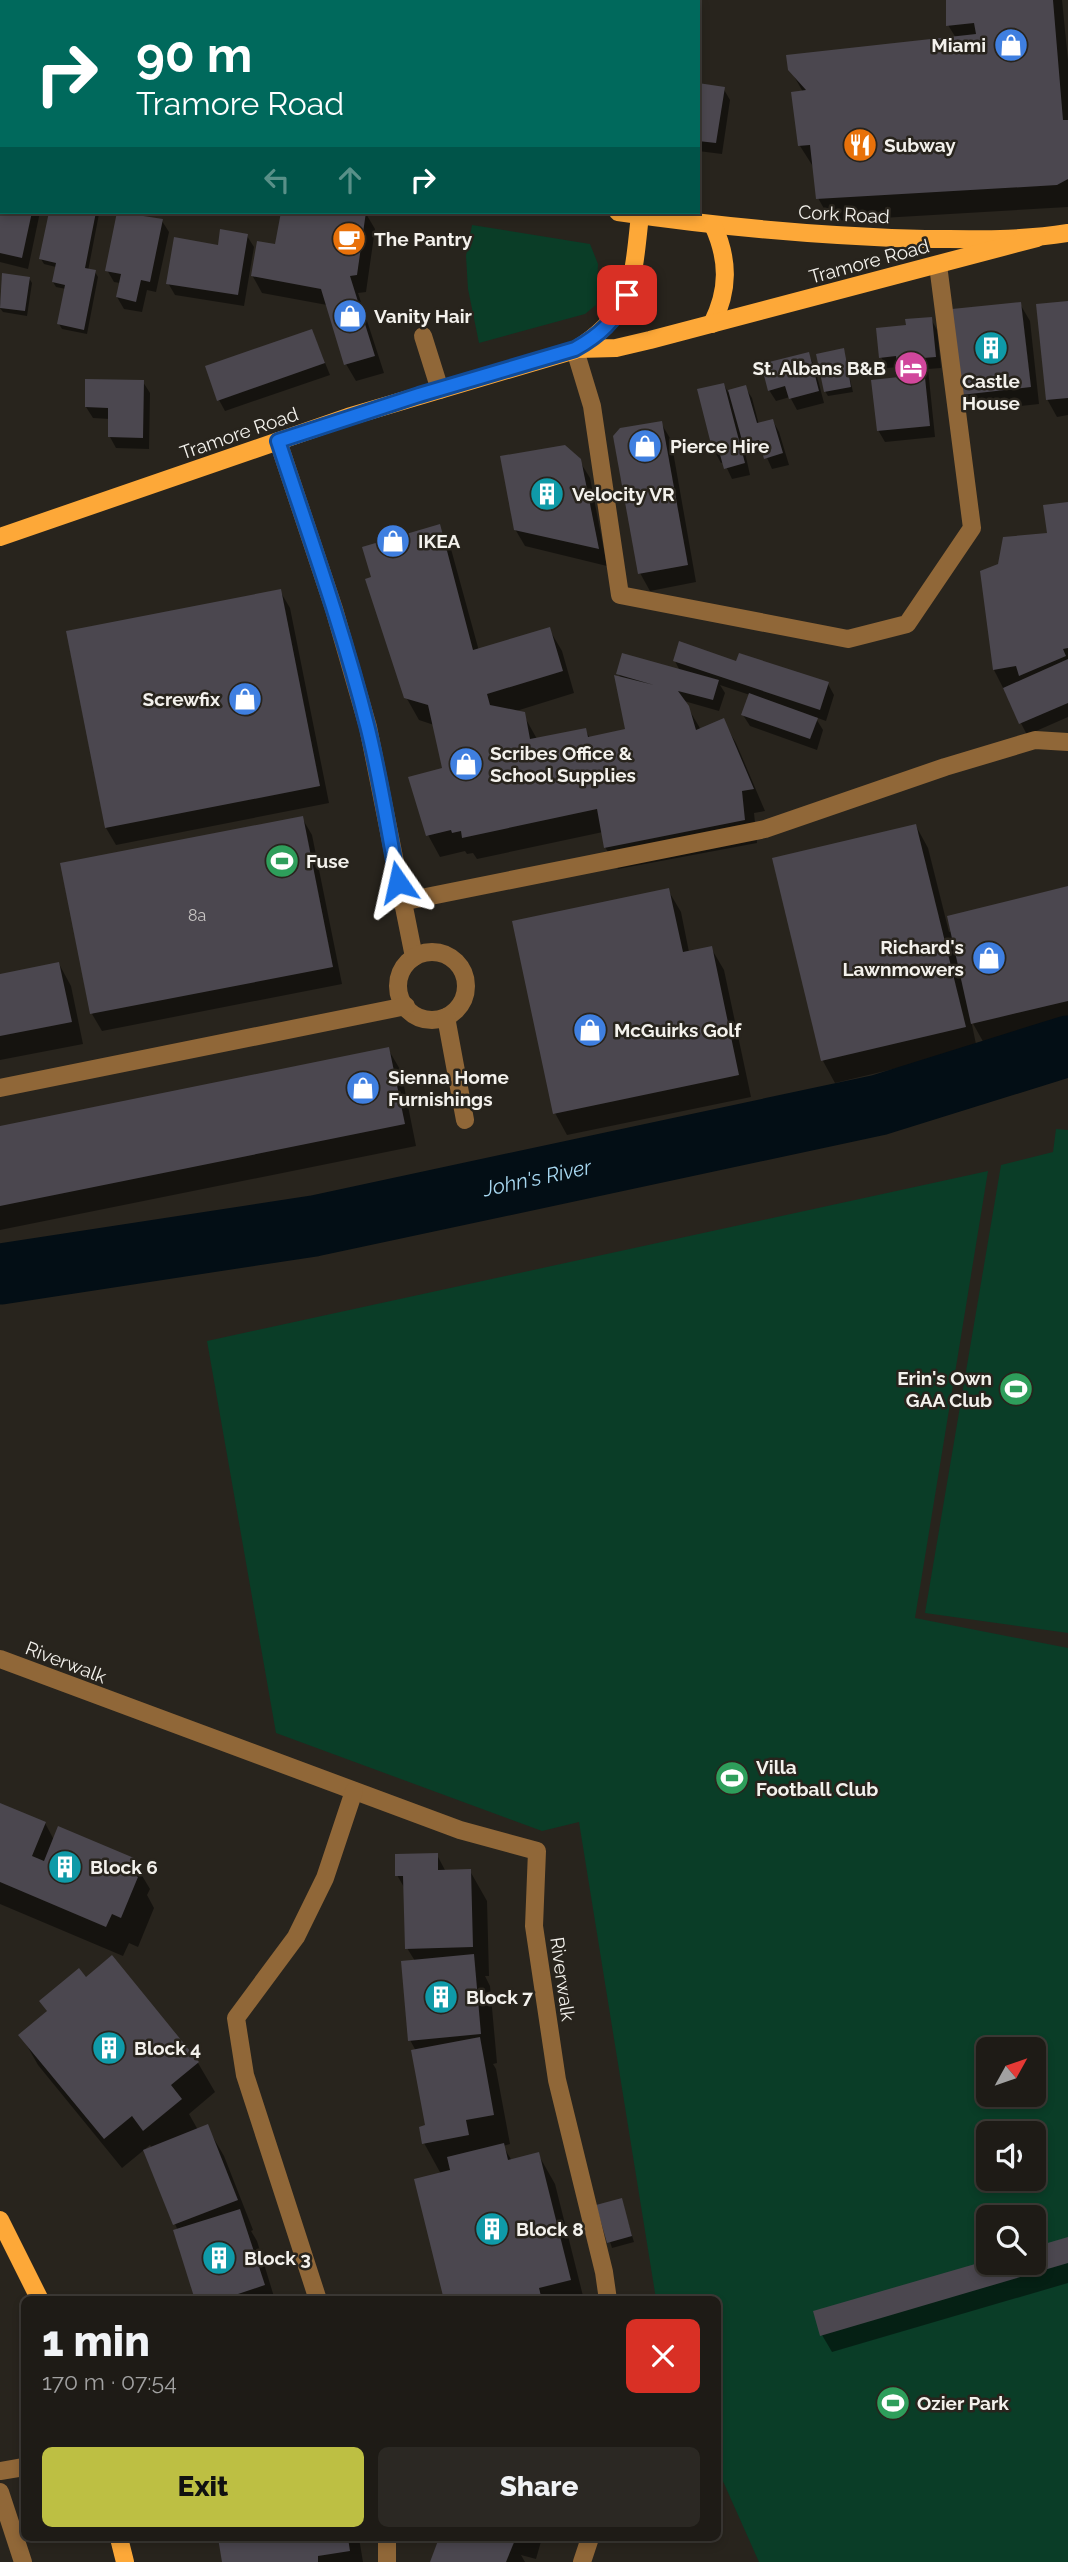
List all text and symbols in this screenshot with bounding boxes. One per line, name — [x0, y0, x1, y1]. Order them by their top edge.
text: 90 m — [136, 26, 252, 83]
shop icon: Miami — [992, 26, 1030, 64]
icon: right — [21, 28, 112, 119]
place label: Miami — [931, 34, 986, 56]
text: Tramore Road — [136, 85, 344, 122]
restaurant icon: Subway — [841, 126, 879, 164]
place label: Subway — [884, 134, 956, 156]
icon: left — [258, 161, 296, 199]
icon: ahead — [331, 161, 369, 199]
icon: right — [404, 161, 442, 199]
street label: Cork Road — [798, 201, 890, 227]
cafe icon: The Pantry — [330, 220, 368, 258]
place label: The Pantry — [374, 228, 473, 250]
street label: Tramore Road — [806, 234, 932, 288]
pin — [597, 265, 657, 325]
icon: arrive — [608, 276, 646, 314]
shop icon: Vanity Hair — [331, 297, 369, 335]
place label: Vanity Hair — [374, 305, 473, 327]
building icon: Castle House — [972, 329, 1010, 367]
hotel icon: St. Albans B&B — [892, 349, 930, 387]
place label: St. Albans B&B — [753, 357, 886, 379]
place label: Castle House — [962, 370, 1020, 414]
street label: Tramore Road — [177, 402, 301, 464]
shop icon: Pierce Hire — [626, 427, 664, 465]
place label: Pierce Hire — [670, 435, 769, 457]
building icon: Velocity VR — [528, 475, 566, 513]
place label: Velocity VR — [572, 483, 675, 505]
shop icon: IKEA — [374, 522, 412, 560]
place label: IKEA — [418, 530, 461, 552]
shop icon: Screwfix — [226, 680, 264, 718]
place label: Screwfix — [143, 688, 221, 710]
place label: Scribes Office & School Supplies — [490, 742, 636, 786]
shop icon: Scribes Office & School Supplies — [447, 745, 485, 783]
sports icon: Fuse — [263, 842, 301, 880]
position arrow — [361, 845, 435, 919]
place label: Fuse — [306, 850, 349, 872]
house number: 8a — [188, 906, 206, 925]
place label: Richard's Lawnmowers — [842, 936, 964, 980]
shop icon: Richard's Lawnmowers — [970, 939, 1008, 977]
shop icon: McGuirks Golf — [571, 1011, 609, 1049]
place label: McGuirks Golf — [614, 1019, 742, 1041]
place label: Sienna Home Furnishings — [388, 1066, 509, 1110]
shop icon: Sienna Home Furnishings — [344, 1069, 382, 1107]
water label: John's River — [480, 1154, 594, 1202]
place label: Erin's Own GAA Club — [897, 1367, 992, 1411]
sports icon: Erin's Own GAA Club — [997, 1370, 1035, 1408]
street label: Riverwalk — [22, 1637, 110, 1687]
place label: Villa Football Club — [756, 1756, 878, 1800]
sports icon: Villa Football Club — [713, 1759, 751, 1797]
building icon: Block 6 — [46, 1848, 84, 1886]
place label: Block 6 — [90, 1856, 158, 1878]
street label: Riverwalk — [546, 1935, 580, 2023]
building icon: Block 7 — [422, 1978, 460, 2016]
place label: Block 7 — [466, 1986, 533, 2008]
building icon: Block 4 — [90, 2029, 128, 2067]
place label: Block 4 — [134, 2037, 201, 2059]
north arrow — [976, 2037, 1046, 2107]
map controls — [976, 2037, 1046, 2275]
button: sound — [976, 2121, 1046, 2191]
button: search — [976, 2205, 1046, 2275]
building icon: Block 8 — [473, 2210, 511, 2248]
place label: Block 8 — [516, 2218, 584, 2240]
building icon: Block 3 — [200, 2239, 238, 2277]
place label: Block 3 — [244, 2247, 311, 2269]
text: 1 min — [42, 2317, 150, 2366]
button: close — [626, 2319, 700, 2393]
text: 170 m · 07:54 — [42, 2368, 177, 2395]
sports icon: Ozier Park — [874, 2384, 912, 2422]
place label: Ozier Park — [917, 2392, 1009, 2414]
button: Exit — [42, 2447, 364, 2527]
button: Share — [378, 2447, 700, 2527]

